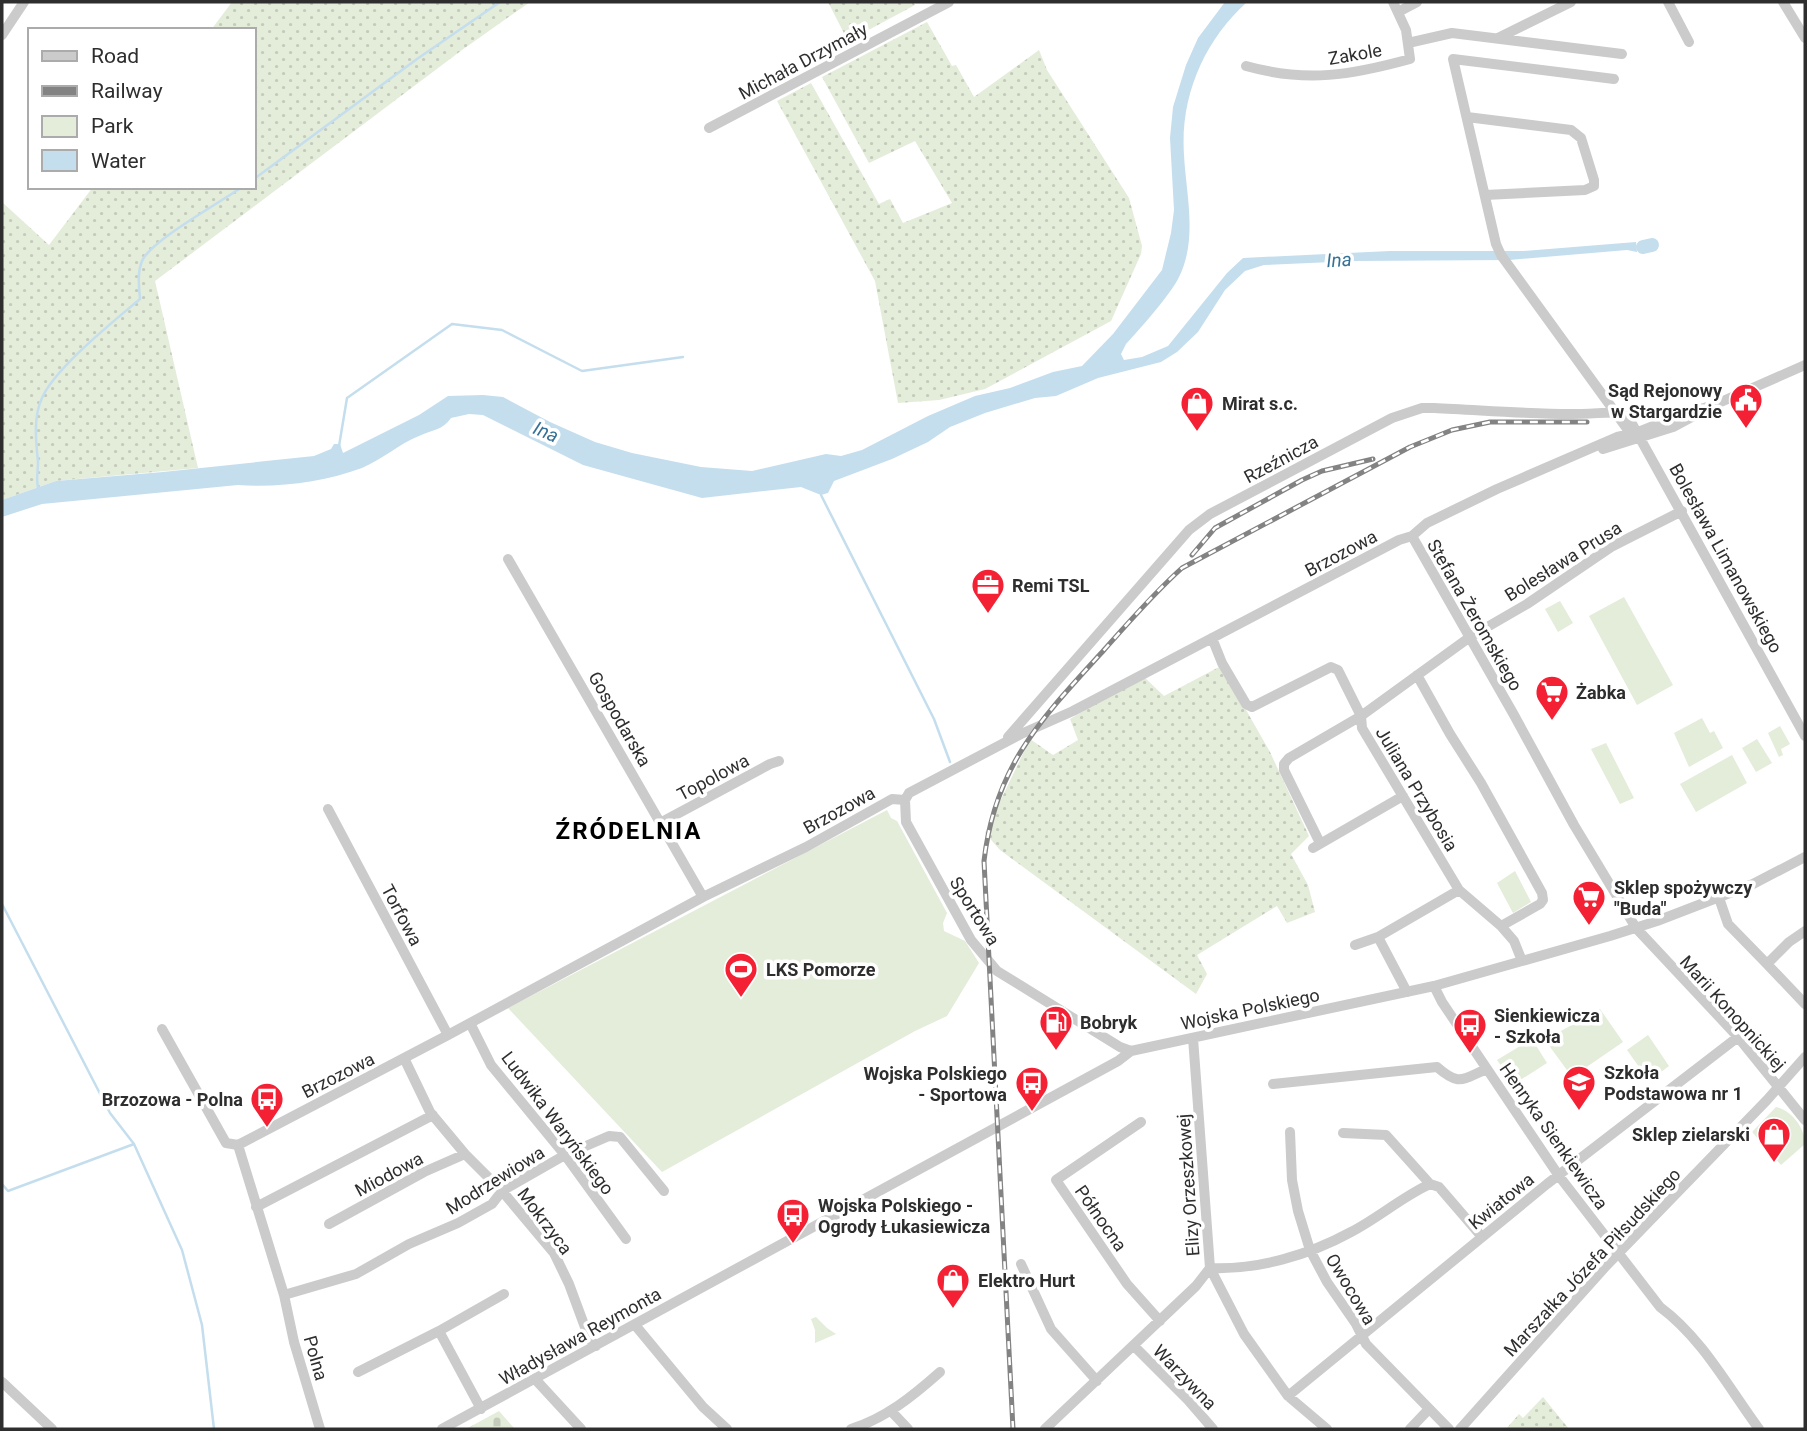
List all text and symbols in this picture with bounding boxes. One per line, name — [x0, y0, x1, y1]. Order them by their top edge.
street label: Michała Drzymały — [735, 18, 871, 104]
legend — [28, 28, 256, 189]
street label: Zakole — [1327, 39, 1383, 69]
text: Road — [91, 44, 139, 68]
text: Railway — [91, 79, 163, 103]
text: Park — [91, 114, 134, 138]
text: Water — [91, 149, 146, 173]
water label: Ina — [1326, 248, 1352, 272]
place label: Sąd Rejonowy w Stargardzie — [1608, 380, 1723, 422]
public building icon: Sąd Rejonowy w Stargardzie — [1727, 381, 1765, 430]
shop icon: Mirat s.c. — [1178, 384, 1216, 433]
place label: Mirat s.c. — [1222, 393, 1298, 414]
water label: Ina — [530, 416, 562, 448]
street label: Rzeźnicza — [1240, 431, 1322, 487]
street label: Bolesława Limanowskiego — [1665, 460, 1787, 656]
street label: Bolesława Prusa — [1501, 517, 1625, 605]
street label: Brzozowa — [1301, 525, 1381, 581]
street label: Stefana Żeromskiego — [1423, 536, 1527, 694]
office icon: Remi TSL — [969, 566, 1007, 615]
place label: Remi TSL — [1012, 575, 1090, 596]
street label: Gospodarska — [584, 668, 656, 770]
supermarket icon: Żabka — [1533, 673, 1571, 722]
place label: Żabka — [1576, 682, 1626, 703]
street label: Juliana Przybosia — [1372, 723, 1462, 855]
street label: Topolowa — [673, 749, 753, 805]
street label: Brzozowa — [800, 782, 878, 838]
district label: ŹRÓDELNIA — [556, 817, 702, 845]
street label: Sportowa — [946, 873, 1004, 949]
place label: Sklep spożywczy "Buda" — [1614, 877, 1753, 919]
supermarket icon: Sklep spożywczy "Buda" — [1570, 878, 1608, 927]
street label: Torfowa — [377, 881, 427, 949]
sports icon: LKS Pomorze — [722, 950, 760, 999]
street label: Marii Konopnickiej — [1676, 951, 1790, 1075]
place label: LKS Pomorze — [766, 959, 876, 980]
street label: Wojska Polskiego — [1179, 984, 1321, 1034]
fuel station icon: Bobryk — [1037, 1003, 1075, 1052]
place label: Sienkiewicza - Szkoła — [1494, 1005, 1600, 1047]
bus stop icon: Sienkiewicza - Szkoła — [1451, 1006, 1489, 1055]
place label: Bobryk — [1080, 1012, 1138, 1033]
street label: Ludwika Waryńskiego — [497, 1047, 619, 1199]
street label: Brzozowa — [298, 1048, 378, 1102]
street label: Henryka Sienkiewicza — [1495, 1059, 1613, 1213]
place label: Szkoła Podstawowa nr 1 — [1604, 1062, 1743, 1104]
place label: Wojska Polskiego - Sportowa — [864, 1063, 1007, 1105]
school or university icon: Szkoła Podstawowa nr 1 — [1560, 1063, 1598, 1112]
bus stop icon: Wojska Polskiego - Sportowa — [1013, 1064, 1051, 1113]
bus stop icon: Brzozowa - Polna — [248, 1080, 286, 1129]
place label: Brzozowa - Polna — [102, 1089, 243, 1110]
street label: Elizy Orzeszkowej — [1173, 1113, 1203, 1257]
shop icon: Sklep zielarski — [1755, 1115, 1793, 1164]
place label: Sklep zielarski — [1632, 1124, 1750, 1145]
street label: Modrzewiowa — [442, 1141, 548, 1219]
street label: Miodowa — [351, 1147, 427, 1201]
street label: Marszałka Józefa Piłsudskiego — [1499, 1164, 1685, 1360]
street label: Kwiatowa — [1464, 1168, 1538, 1234]
street label: Północna — [1071, 1181, 1131, 1255]
street label: Mokrzyca — [513, 1184, 577, 1258]
place label: Wojska Polskiego - Ogrody Łukasiewicza — [818, 1195, 990, 1237]
bus stop icon: Wojska Polskiego - Ogrody Łukasiewicza — [774, 1196, 812, 1245]
street label: Owocowa — [1322, 1250, 1380, 1328]
shop icon: Elektro Hurt — [934, 1261, 972, 1310]
place label: Elektro Hurt — [978, 1270, 1075, 1291]
street label: Władysława Reymonta — [495, 1283, 665, 1389]
street label: Polna — [300, 1333, 332, 1383]
street label: Warzywna — [1149, 1340, 1221, 1414]

